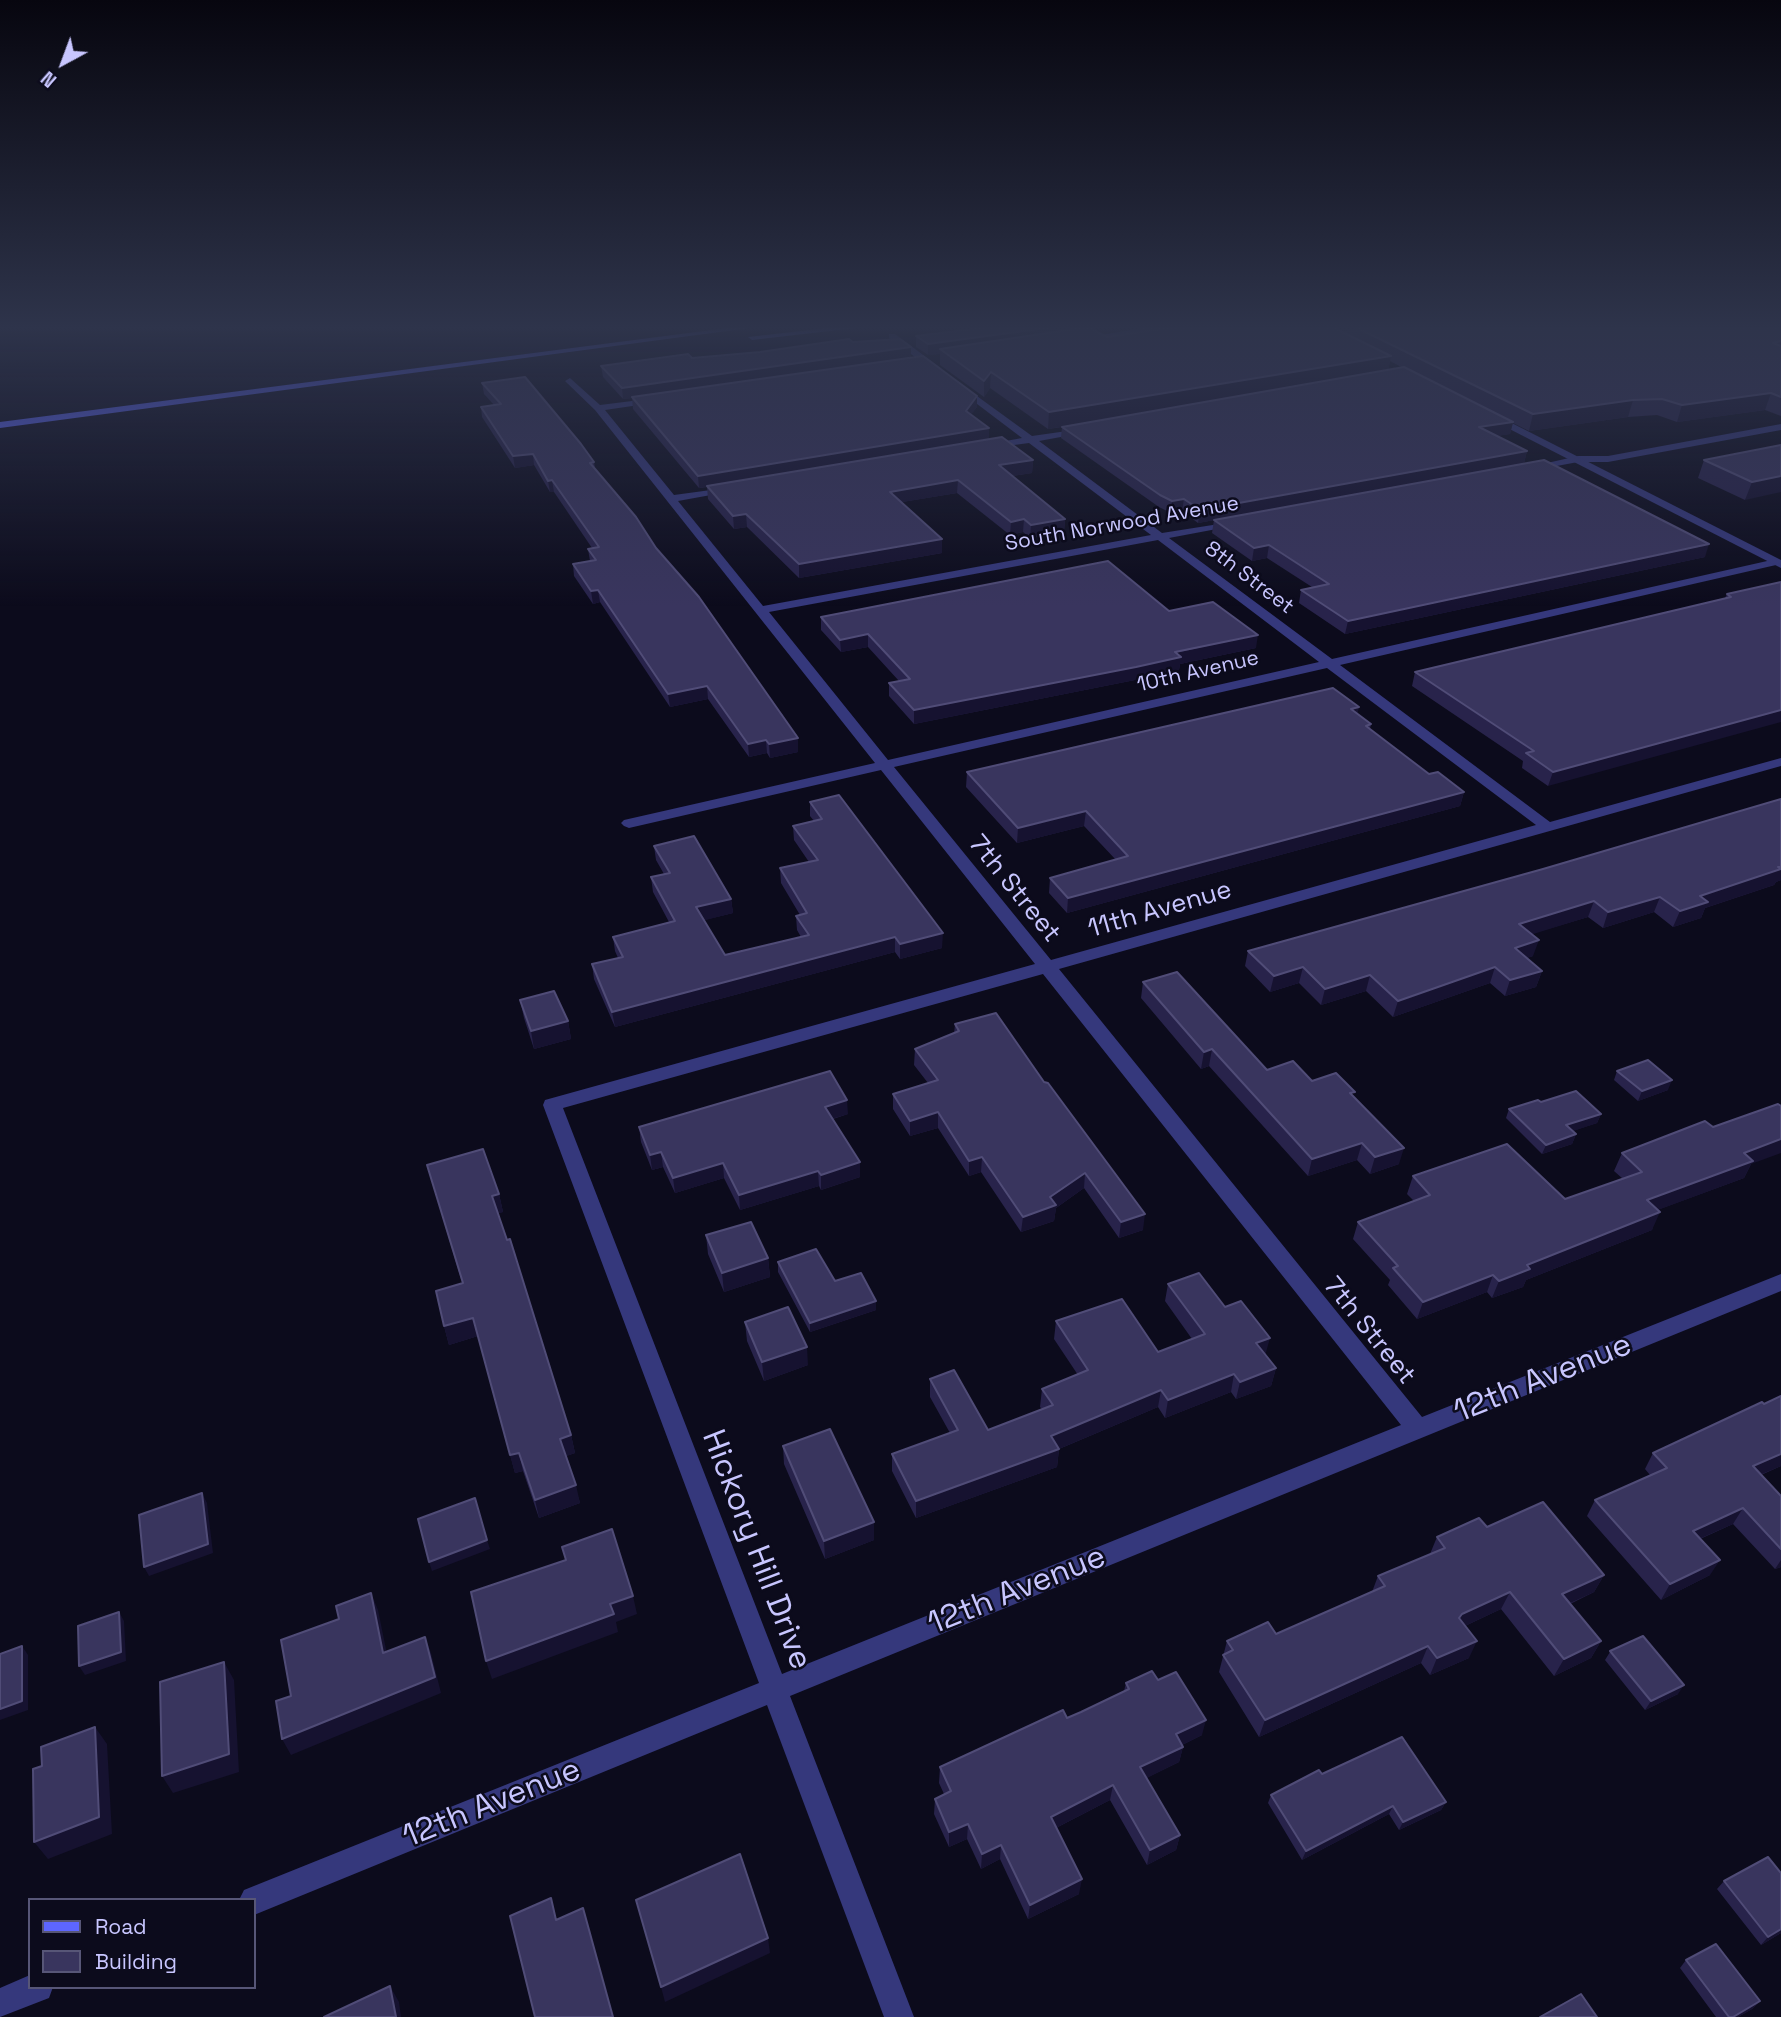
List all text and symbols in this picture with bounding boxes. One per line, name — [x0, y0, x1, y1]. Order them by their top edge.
north arrow — [28, 28, 98, 98]
text: N — [36, 66, 62, 93]
street label: South Norwood Avenue — [1003, 491, 1241, 557]
street label: 8th Street — [1199, 536, 1299, 620]
street label: 10th Avenue — [1135, 646, 1261, 698]
street label: 7th Street — [961, 829, 1067, 949]
street label: 11th Avenue — [1084, 875, 1236, 945]
street label: 7th Street — [1316, 1271, 1422, 1391]
street label: 12th Avenue — [1449, 1326, 1637, 1432]
street label: Hickory Hill Drive — [693, 1425, 819, 1675]
street label: 12th Avenue — [923, 1538, 1111, 1644]
street label: 12th Avenue — [398, 1751, 586, 1857]
legend — [28, 1898, 256, 1989]
text: Road — [95, 1913, 147, 1940]
text: Building — [95, 1948, 177, 1975]

